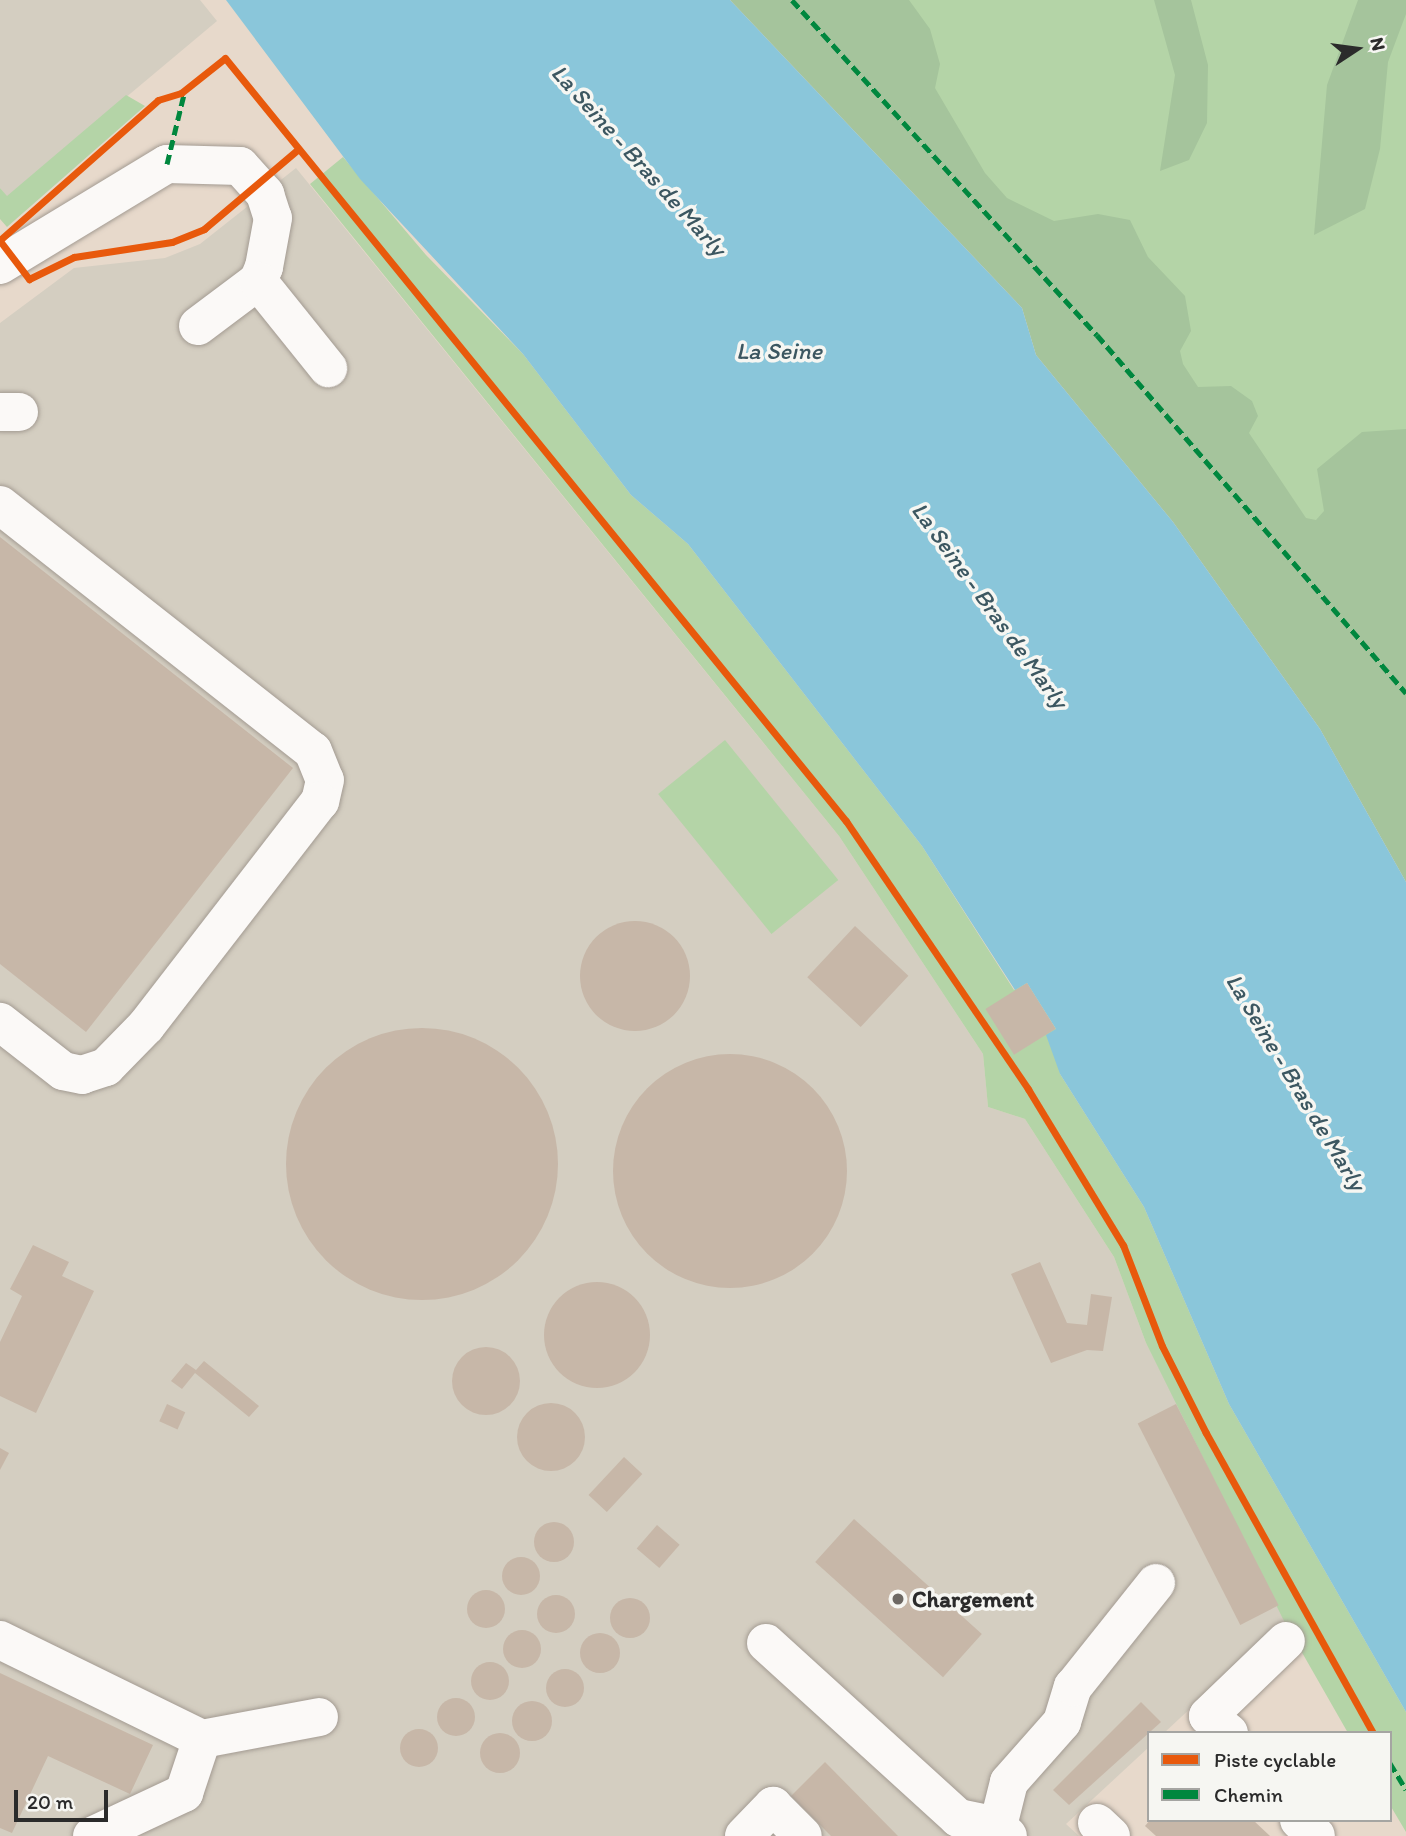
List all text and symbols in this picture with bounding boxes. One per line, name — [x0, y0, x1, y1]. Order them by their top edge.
north arrow — [1322, 14, 1392, 84]
text: N — [1365, 35, 1391, 53]
water label: La Seine - Bras de Marly — [545, 58, 733, 262]
water label: La Seine — [736, 337, 822, 365]
water label: La Seine - Bras de Marly — [905, 496, 1075, 714]
water label: La Seine - Bras de Marly — [1219, 968, 1373, 1196]
place label: Chargement — [912, 1585, 1034, 1613]
marker: Chargement — [890, 1591, 906, 1607]
legend — [1147, 1731, 1392, 1822]
text: Piste cyclable — [1214, 1747, 1336, 1772]
scale bar — [18, 1776, 112, 1820]
text: Chemin — [1214, 1782, 1283, 1807]
text: 20 m — [27, 1789, 73, 1814]

